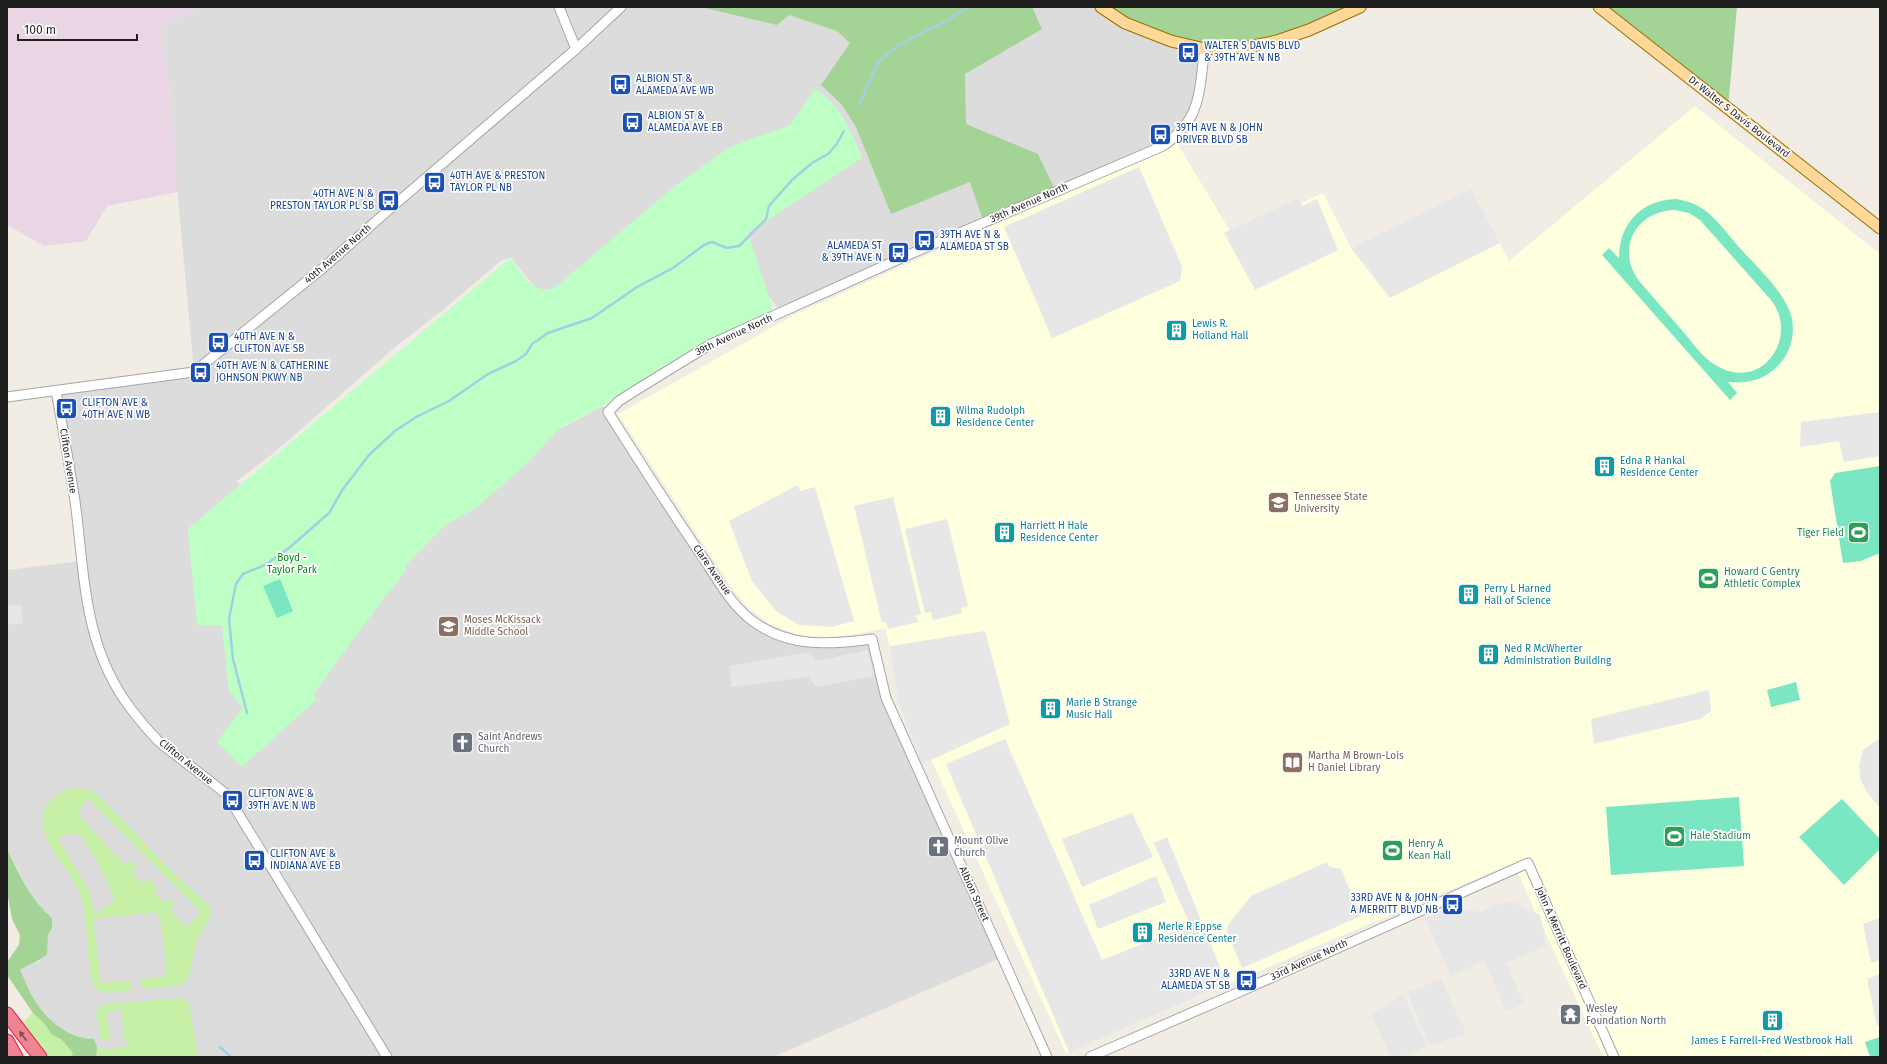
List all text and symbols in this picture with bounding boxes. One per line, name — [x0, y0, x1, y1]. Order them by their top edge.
scale bar — [18, 16, 137, 42]
text: 100 m — [24, 23, 56, 37]
bus stop icon: WALTER S DAVIS BLVD & 39TH AVE N NB — [1176, 39, 1202, 65]
place label: WALTER S DAVIS BLVD & 39TH AVE N NB — [1204, 40, 1300, 64]
bus stop icon: ALBION ST & ALAMEDA AVE WB — [608, 72, 634, 98]
place label: ALBION ST & ALAMEDA AVE WB — [636, 73, 714, 97]
street label: Dr Walter S Davis Boulevard — [1686, 74, 1792, 160]
bus stop icon: ALBION ST & ALAMEDA AVE EB — [620, 109, 646, 135]
place label: ALBION ST & ALAMEDA AVE EB — [648, 110, 723, 134]
bus stop icon: 39TH AVE N & JOHN DRIVER BLVD SB — [1148, 121, 1174, 147]
place label: 39TH AVE N & JOHN DRIVER BLVD SB — [1176, 122, 1263, 146]
bus stop icon: 40TH AVE & PRESTON TAYLOR PL NB — [421, 169, 447, 195]
place label: 40TH AVE & PRESTON TAYLOR PL NB — [450, 170, 545, 194]
street label: 39th Avenue North — [988, 180, 1070, 226]
bus stop icon: 40TH AVE N & PRESTON TAYLOR PL SB — [376, 187, 402, 213]
place label: 40TH AVE N & PRESTON TAYLOR PL SB — [270, 188, 374, 212]
street label: 40th Avenue North — [302, 222, 374, 286]
bus stop icon: 39TH AVE N & ALAMEDA ST SB — [911, 228, 937, 254]
place label: 39TH AVE N & ALAMEDA ST SB — [940, 229, 1009, 253]
bus stop icon: ALAMEDA ST & 39TH AVE N — [885, 239, 911, 265]
place label: ALAMEDA ST & 39TH AVE N — [822, 240, 883, 264]
street label: 39th Avenue North — [693, 312, 775, 358]
building icon: Lewis R. Holland Hall — [1163, 317, 1189, 343]
place label: Lewis R. Holland Hall — [1192, 318, 1248, 342]
bus stop icon: 40TH AVE N & CLIFTON AVE SB — [205, 330, 231, 356]
place label: 40TH AVE N & CLIFTON AVE SB — [234, 331, 304, 355]
bus stop icon: 40TH AVE N & CATHERINE JOHNSON PKWY NB — [187, 359, 213, 385]
place label: 40TH AVE N & CATHERINE JOHNSON PKWY NB — [216, 360, 329, 384]
bus stop icon: CLIFTON AVE & 40TH AVE N WB — [54, 396, 80, 422]
place label: CLIFTON AVE & 40TH AVE N WB — [82, 397, 150, 421]
building icon: Wilma Rudolph Residence Center — [928, 404, 954, 430]
place label: Wilma Rudolph Residence Center — [956, 405, 1034, 429]
street label: Clifton Avenue — [57, 428, 79, 494]
building icon: Edna R Hankal Residence Center — [1591, 454, 1617, 480]
place label: Edna R Hankal Residence Center — [1620, 455, 1698, 479]
school or university icon: Tennessee State University — [1265, 490, 1291, 516]
place label: Tennessee State University — [1294, 491, 1367, 515]
building icon: Harriett H Hale Residence Center — [991, 519, 1017, 545]
place label: Harriett H Hale Residence Center — [1020, 520, 1098, 544]
sports icon: Tiger Field — [1846, 520, 1872, 546]
place label: Tiger Field — [1797, 527, 1844, 539]
street label: Clare Avenue — [690, 543, 734, 597]
park label: Boyd - Taylor Park — [267, 552, 318, 576]
sports icon: Howard C Gentry Athletic Complex — [1695, 565, 1721, 591]
place label: Howard C Gentry Athletic Complex — [1724, 566, 1800, 590]
building icon: Perry L Harned Hall of Science — [1456, 582, 1482, 608]
place label: Perry L Harned Hall of Science — [1484, 583, 1551, 607]
school or university icon: Moses McKissack Middle School — [436, 613, 462, 639]
place label: Moses McKissack Middle School — [464, 614, 542, 638]
building icon: Ned R McWherter Administration Building — [1476, 642, 1502, 668]
place label: Ned R McWherter Administration Building — [1504, 643, 1612, 667]
building icon: Marie B Strange Music Hall — [1037, 696, 1063, 722]
place label: Marie B Strange Music Hall — [1066, 697, 1137, 721]
church icon: Saint Andrews Church — [449, 730, 475, 756]
place label: Saint Andrews Church — [478, 731, 543, 755]
street label: Clifton Avenue — [157, 737, 215, 787]
library icon: Martha M Brown-Lois H Daniel Library — [1280, 749, 1306, 775]
place label: Martha M Brown-Lois H Daniel Library — [1308, 750, 1404, 774]
bus stop icon: CLIFTON AVE & 39TH AVE N WB — [220, 787, 246, 813]
place label: CLIFTON AVE & 39TH AVE N WB — [248, 788, 316, 812]
sports icon: Hale Stadium — [1662, 823, 1688, 849]
place label: Hale Stadium — [1690, 830, 1751, 842]
church icon: Mount Olive Church — [926, 834, 952, 860]
place label: Mount Olive Church — [954, 835, 1009, 859]
sports icon: Henry A Kean Hall — [1380, 837, 1406, 863]
place label: Henry A Kean Hall — [1408, 838, 1451, 862]
bus stop icon: CLIFTON AVE & INDIANA AVE EB — [242, 847, 268, 873]
place label: CLIFTON AVE & INDIANA AVE EB — [270, 848, 341, 872]
street label: Albion Street — [957, 865, 992, 924]
street label: John A Merritt Boulevard — [1533, 885, 1589, 991]
bus stop icon: 33RD AVE N & JOHN A MERRITT BLVD NB — [1440, 891, 1466, 917]
place label: 33RD AVE N & JOHN A MERRITT BLVD NB — [1351, 892, 1438, 916]
building icon: Merle R Eppse Residence Center — [1129, 920, 1155, 946]
place label: Merle R Eppse Residence Center — [1158, 921, 1236, 945]
street label: 33rd Avenue North — [1268, 937, 1350, 983]
bus stop icon: 33RD AVE N & ALAMEDA ST SB — [1233, 967, 1259, 993]
place label: 33RD AVE N & ALAMEDA ST SB — [1161, 968, 1230, 992]
temple icon: Wesley Foundation North — [1557, 1002, 1583, 1028]
place label: Wesley Foundation North — [1586, 1003, 1666, 1027]
building icon: James E Farrell-Fred Westbrook Hall — [1759, 1008, 1785, 1034]
one-way arrow — [19, 1030, 28, 1041]
place label: James E Farrell-Fred Westbrook Hall — [1691, 1035, 1853, 1047]

